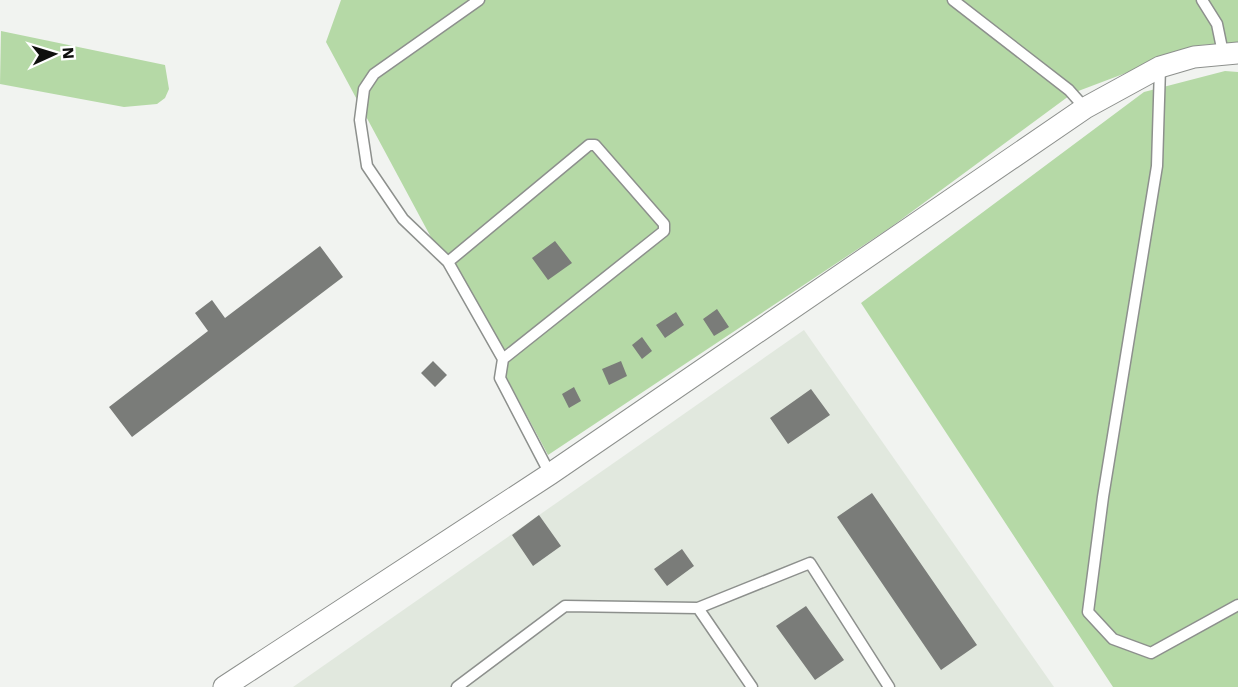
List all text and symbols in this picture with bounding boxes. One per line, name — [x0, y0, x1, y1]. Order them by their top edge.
north arrow — [24, 24, 84, 84]
text: N — [59, 46, 78, 60]

